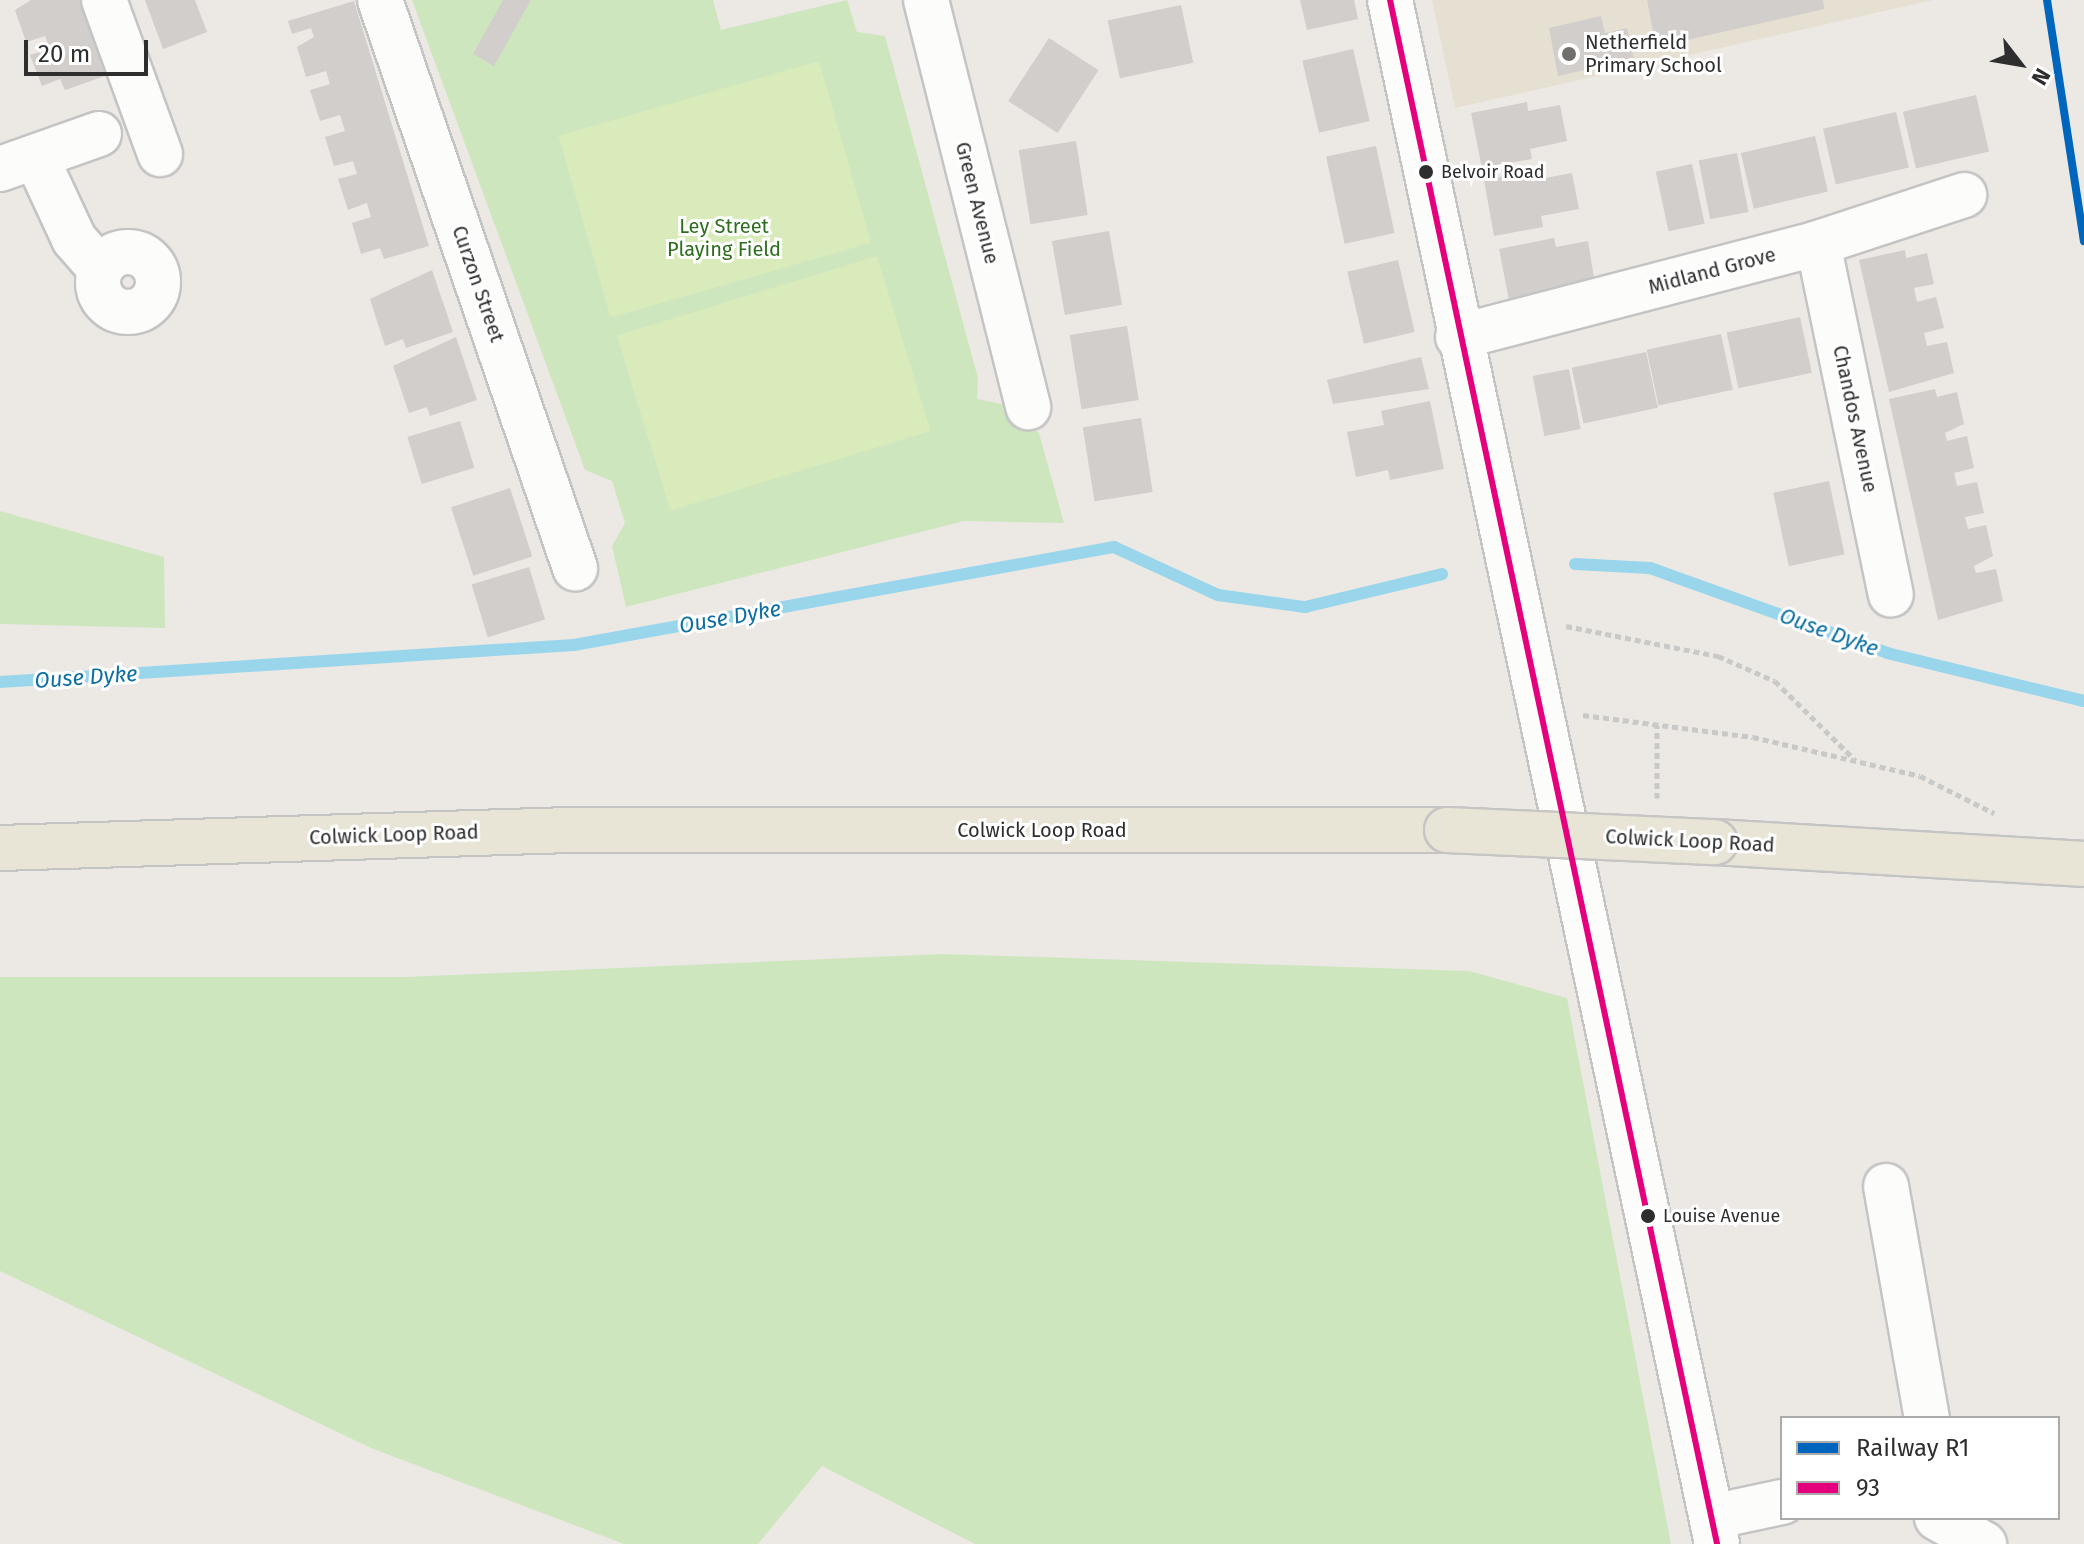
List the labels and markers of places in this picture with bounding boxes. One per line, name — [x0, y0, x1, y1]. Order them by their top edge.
place label: Netherfield Primary School — [1585, 30, 1722, 77]
marker: Netherfield Primary School — [1560, 45, 1578, 63]
place label: Belvoir Road — [1441, 161, 1544, 183]
marker: Belvoir Road — [1418, 164, 1434, 180]
place label: Louise Avenue — [1663, 1205, 1780, 1227]
marker: Louise Avenue — [1640, 1208, 1656, 1224]

